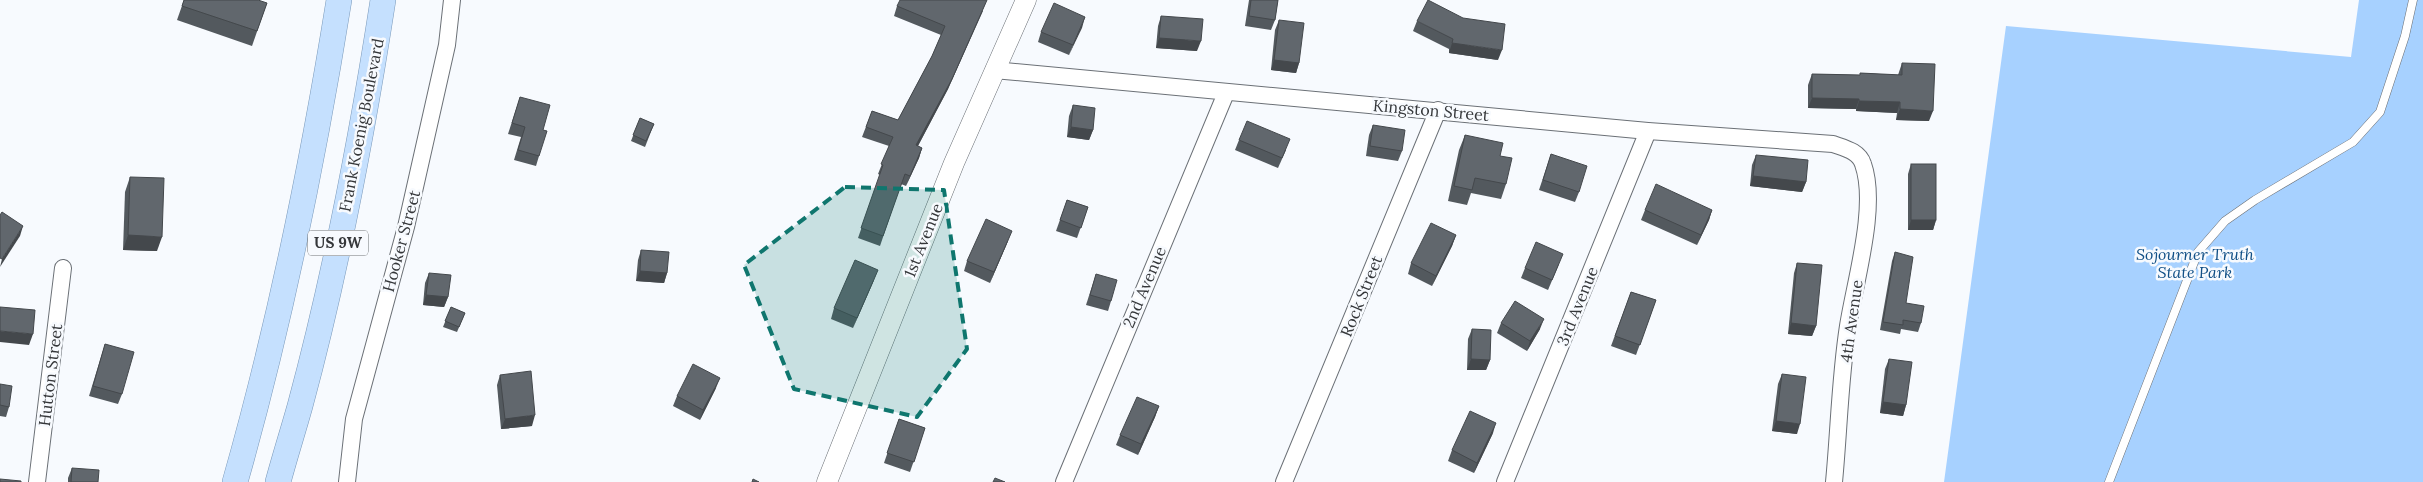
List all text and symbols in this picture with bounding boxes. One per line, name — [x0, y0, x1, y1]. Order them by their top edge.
street label: Frank Koenig Boulevard — [334, 36, 388, 214]
street label: Kingston Street — [1372, 95, 1491, 125]
street label: Hooker Street — [378, 187, 424, 294]
street label: 1st Avenue — [899, 200, 947, 280]
road number: US 9W — [308, 230, 368, 256]
street label: 2nd Avenue — [1118, 243, 1170, 331]
park label: Sojourner Truth State Park — [2136, 244, 2254, 282]
street label: Rock Street — [1336, 252, 1387, 340]
street label: 3rd Avenue — [1552, 263, 1602, 349]
street label: 4th Avenue — [1835, 278, 1867, 363]
street label: Hutton Street — [34, 322, 66, 427]

